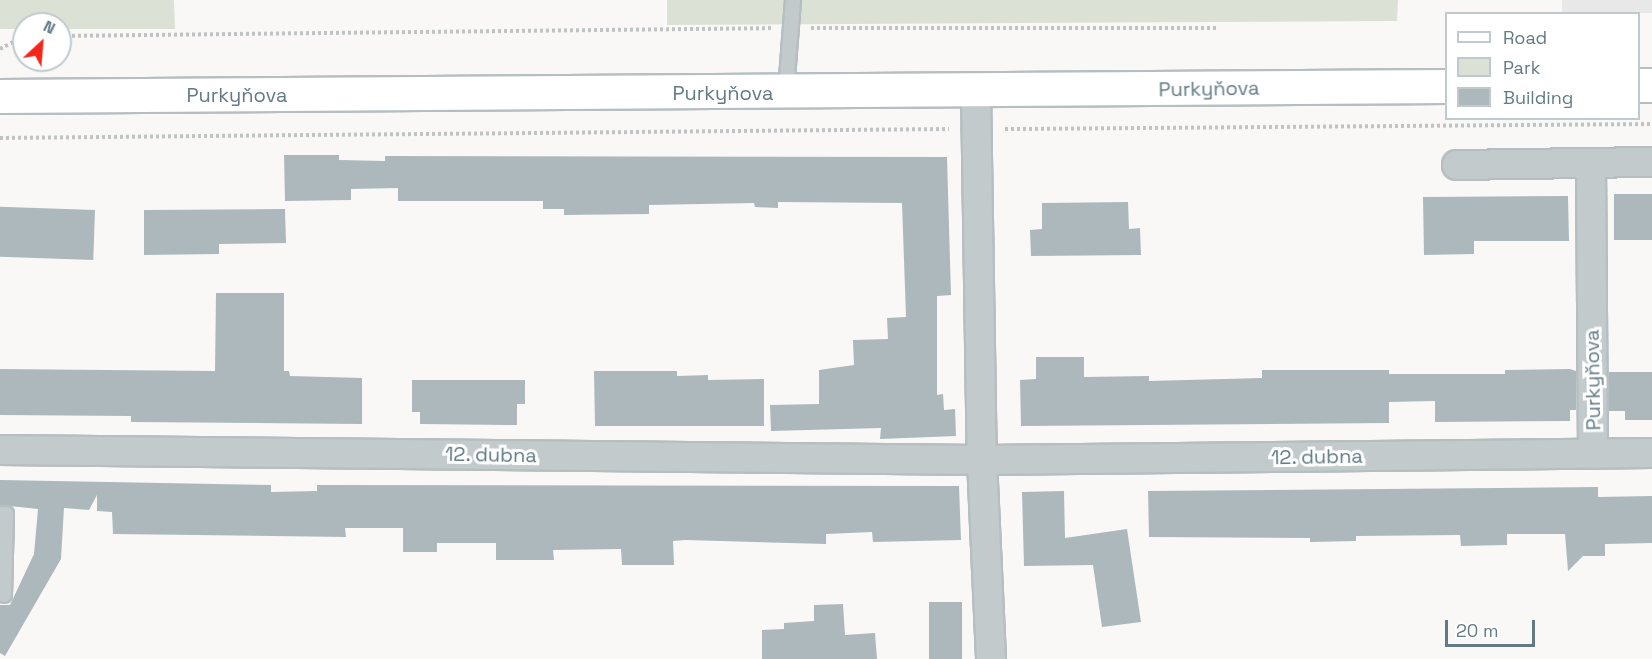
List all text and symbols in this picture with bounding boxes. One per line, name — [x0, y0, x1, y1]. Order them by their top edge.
north arrow — [12, 12, 72, 72]
legend — [1445, 12, 1640, 120]
text: N — [40, 15, 59, 39]
text: Road — [1503, 26, 1547, 49]
text: Park — [1503, 56, 1540, 79]
street label: Purkyňova — [1158, 76, 1260, 102]
street label: Purkyňova — [673, 81, 773, 105]
street label: Purkyňova — [187, 83, 287, 107]
text: Building — [1503, 86, 1573, 109]
street label: Purkyňova — [1580, 329, 1606, 431]
street label: 12. dubna — [445, 442, 537, 468]
street label: 12. dubna — [1271, 444, 1363, 470]
scale bar — [1448, 608, 1538, 646]
text: 20 m — [1456, 619, 1499, 642]

